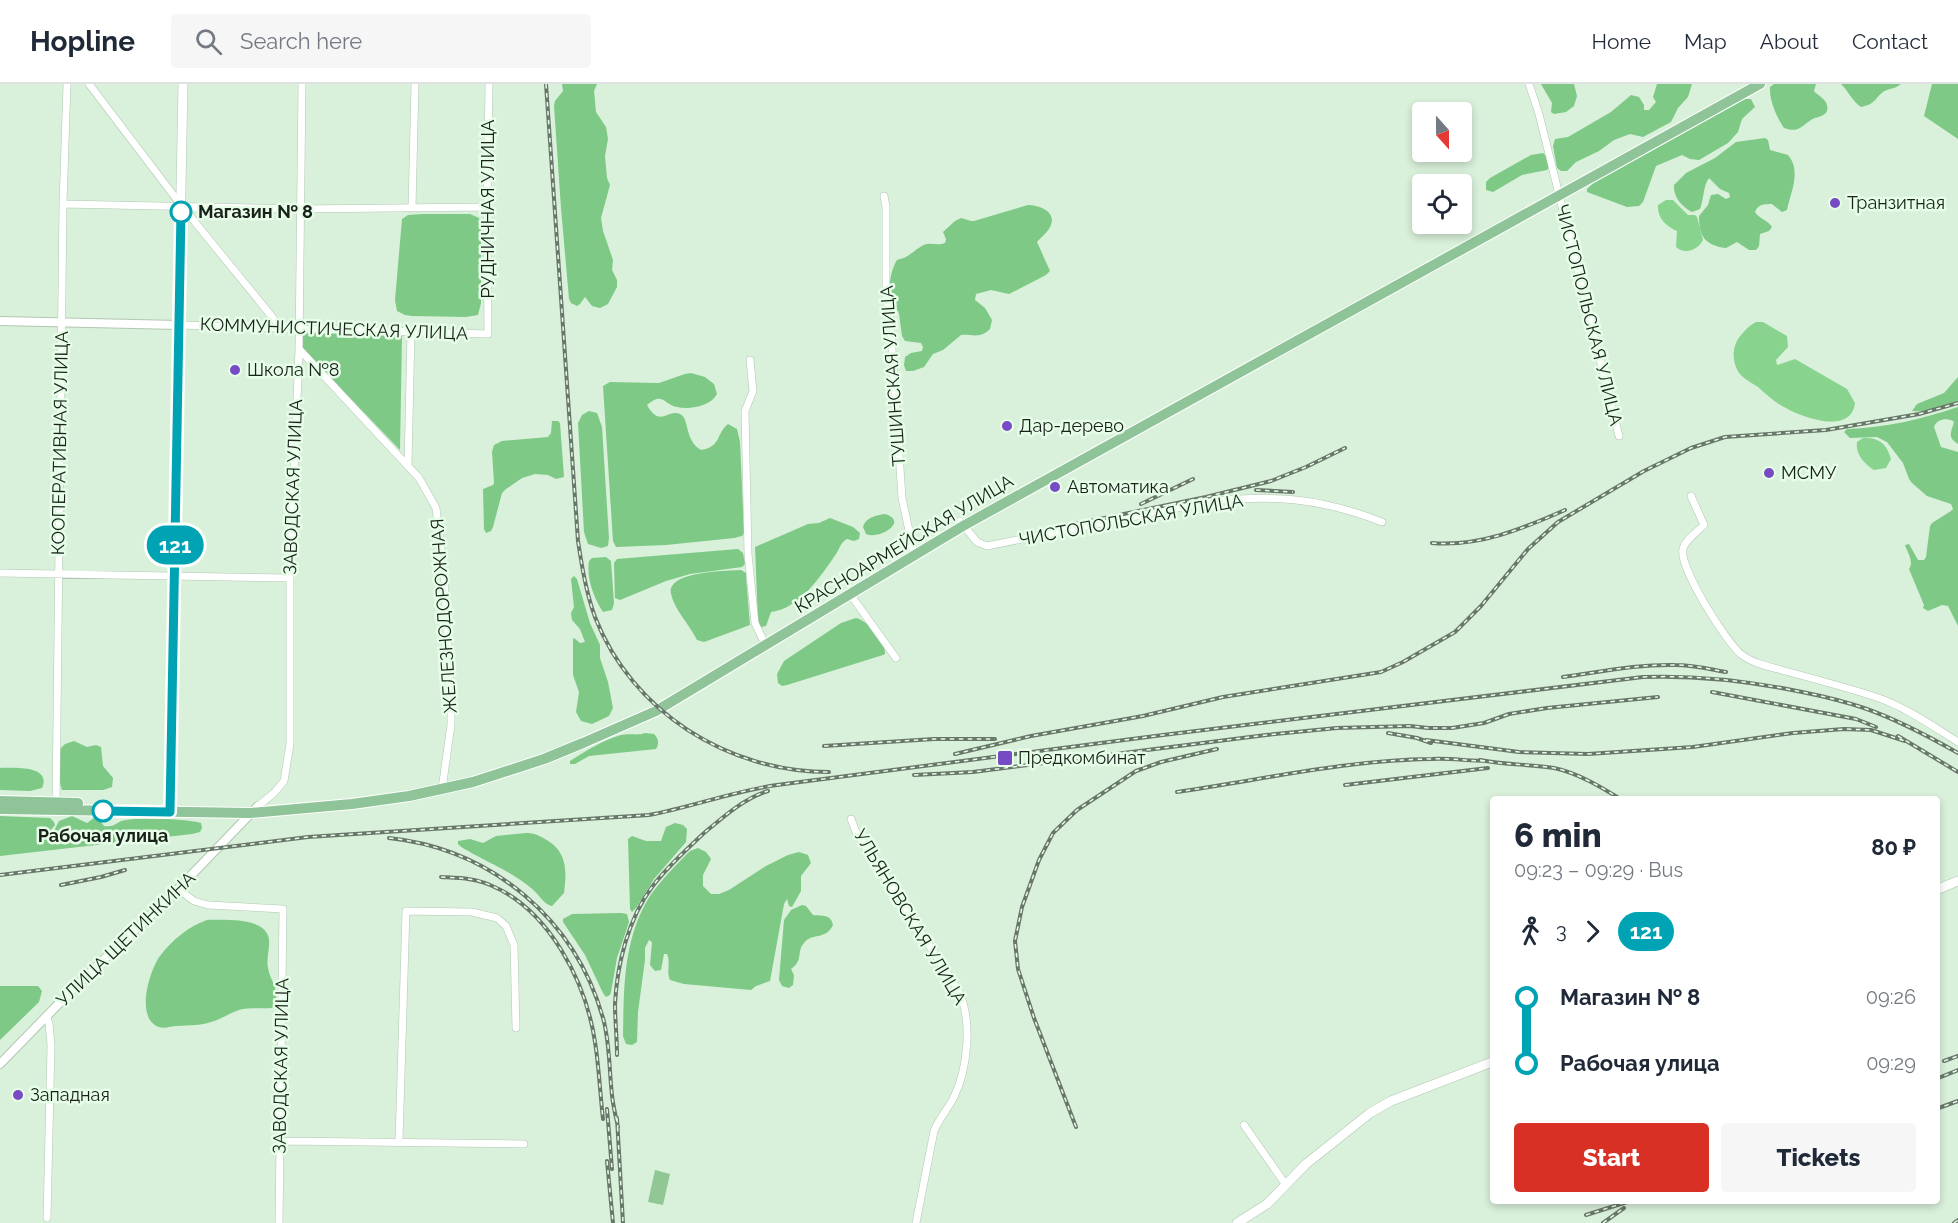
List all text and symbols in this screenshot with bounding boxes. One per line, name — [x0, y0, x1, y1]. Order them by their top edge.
search box — [171, 14, 591, 68]
text: Hopline — [30, 25, 135, 58]
icon: search — [192, 25, 225, 58]
text: Search here — [240, 28, 362, 54]
text: Home — [1592, 29, 1651, 54]
text: Map — [1684, 29, 1727, 54]
text: About — [1760, 29, 1819, 54]
text: Contact — [1852, 29, 1928, 54]
north arrow — [1412, 102, 1472, 162]
map controls — [1412, 102, 1472, 234]
street label: РУДНИЧНАЯ УЛИЦА — [477, 119, 498, 299]
button: locate — [1412, 174, 1472, 234]
place label: Транзитная — [1847, 192, 1945, 213]
marker: Транзитная — [1828, 196, 1842, 210]
marker: Магазин № 8 — [170, 201, 192, 223]
place label: Магазин № 8 — [198, 201, 313, 222]
street label: ЧИСТОПОЛЬСКАЯ УЛИЦА — [1552, 202, 1627, 428]
street label: ТУШИНСКАЯ УЛИЦА — [876, 285, 909, 467]
street label: КОММУНИСТИЧЕСКАЯ УЛИЦА — [200, 313, 468, 344]
street label: КООПЕРАТИВНАЯ УЛИЦА — [47, 331, 72, 555]
place label: Школа №8 — [247, 359, 340, 380]
marker: Школа №8 — [228, 363, 242, 377]
street label: ЗАВОДСКАЯ УЛИЦА — [279, 399, 306, 575]
place label: Дар-дерево — [1019, 415, 1124, 436]
marker: Дар-дерево — [1000, 419, 1014, 433]
place label: МСМУ — [1781, 462, 1837, 483]
marker: МСМУ — [1762, 466, 1776, 480]
street label: КРАСНОАРМЕЙСКАЯ УЛИЦА — [791, 470, 1017, 617]
place label: Автоматика — [1067, 476, 1169, 497]
marker: Автоматика — [1048, 480, 1062, 494]
street label: ЧИСТОПОЛЬСКАЯ УЛИЦА — [1017, 489, 1245, 550]
street label: ЖЕЛЕЗНОДОРОЖНАЯ — [426, 518, 461, 714]
line badge: 121 — [140, 526, 210, 564]
text: 121 — [159, 533, 191, 558]
place label: Предкомбинат — [1018, 747, 1146, 768]
marker: Предкомбинат — [996, 749, 1014, 767]
marker: Рабочая улица — [92, 800, 114, 822]
text: 6 min — [1514, 816, 1602, 855]
place label: Рабочая улица — [38, 825, 168, 846]
street label: УЛЬЯНОВСКАЯ УЛИЦА — [850, 825, 971, 1008]
text: 80 ₽ — [1871, 834, 1916, 860]
text: 09:23 – 09:29 · Bus — [1514, 858, 1683, 882]
street label: УЛИЦА ЩЕТИНКИНА — [52, 867, 199, 1010]
icon: walk — [1514, 915, 1547, 948]
icon: forward — [1576, 915, 1609, 948]
text: 3 — [1556, 919, 1567, 943]
text: 121 — [1630, 919, 1662, 944]
street label: ЗАВОДСКАЯ УЛИЦА — [268, 978, 293, 1154]
text: Магазин № 8 — [1560, 984, 1700, 1010]
text: 09:26 — [1866, 985, 1916, 1009]
text: Рабочая улица — [1560, 1050, 1720, 1076]
text: 09:29 — [1866, 1051, 1916, 1075]
place label: Западная — [30, 1084, 110, 1105]
marker: Западная — [11, 1088, 25, 1102]
button: Start — [1514, 1123, 1709, 1192]
button: Tickets — [1721, 1123, 1916, 1192]

